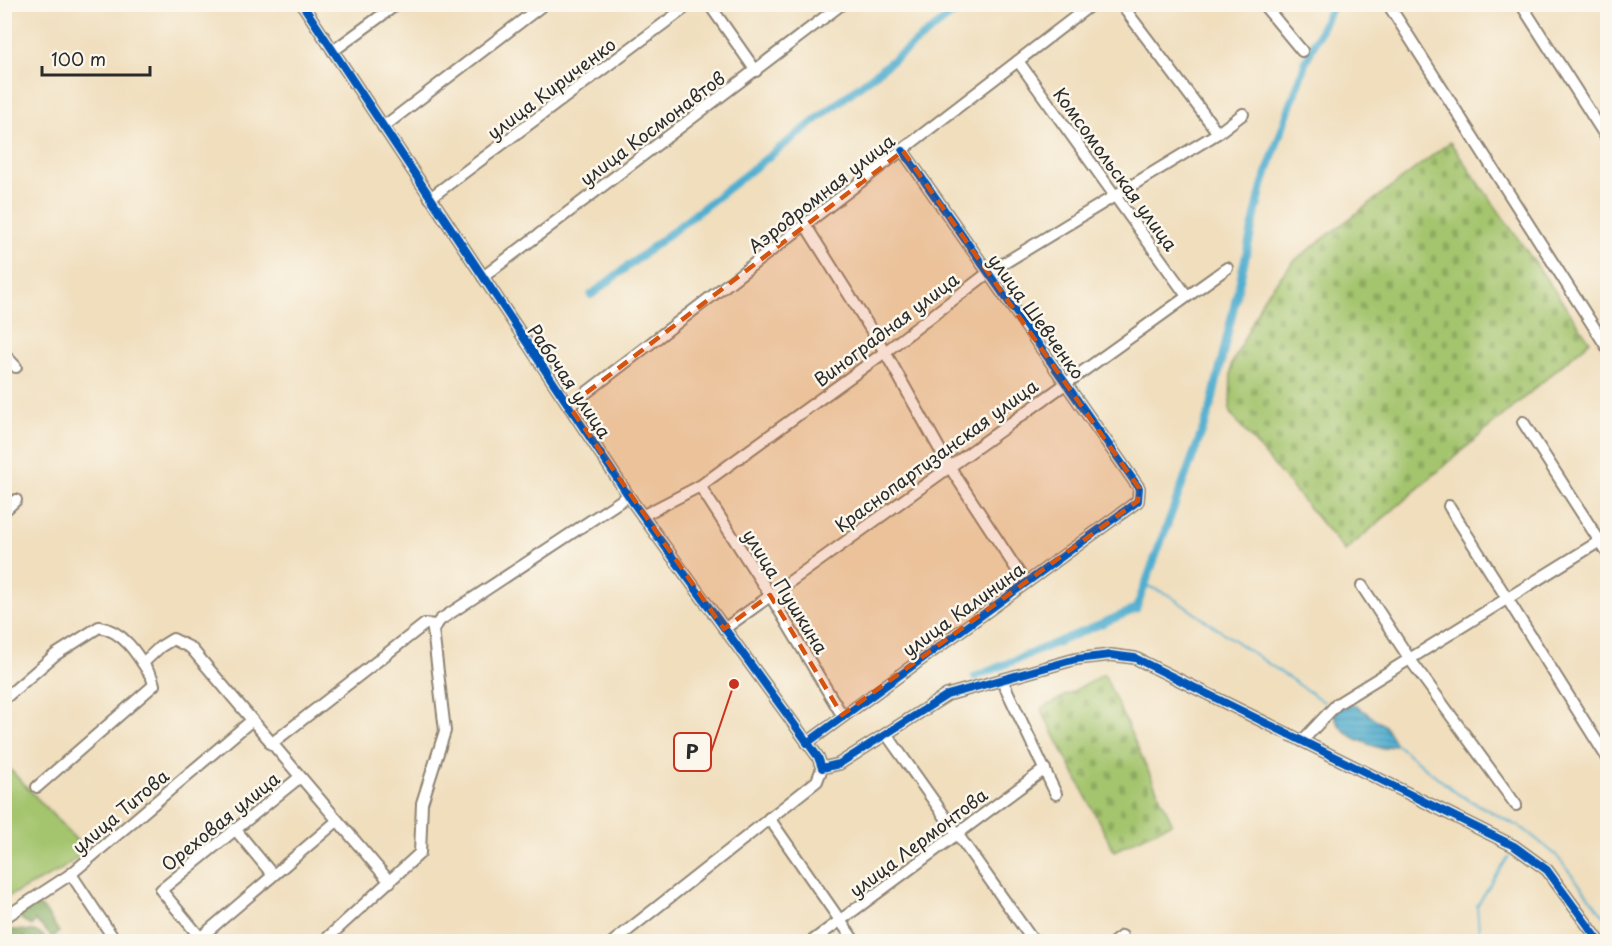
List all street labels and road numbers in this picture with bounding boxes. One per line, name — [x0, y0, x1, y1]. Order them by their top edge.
street label: улица Кириченко — [481, 30, 621, 146]
street label: улица Космонавтов — [574, 64, 730, 192]
street label: Комсомольская улица — [1047, 82, 1185, 257]
street label: Аэродромная улица — [742, 127, 901, 259]
street label: улица Шевченко — [982, 248, 1092, 384]
street label: Виноградная улица — [808, 265, 965, 393]
street label: Рабочая улица — [522, 319, 619, 444]
street label: Краснопартизанская улица — [829, 372, 1044, 538]
street label: улица Пушкина — [737, 523, 836, 659]
street label: улица Калинина — [896, 555, 1030, 663]
street label: улица Титова — [66, 762, 175, 860]
street label: Ореховая улица — [155, 764, 286, 877]
street label: улица Лермонтова — [843, 780, 994, 903]

